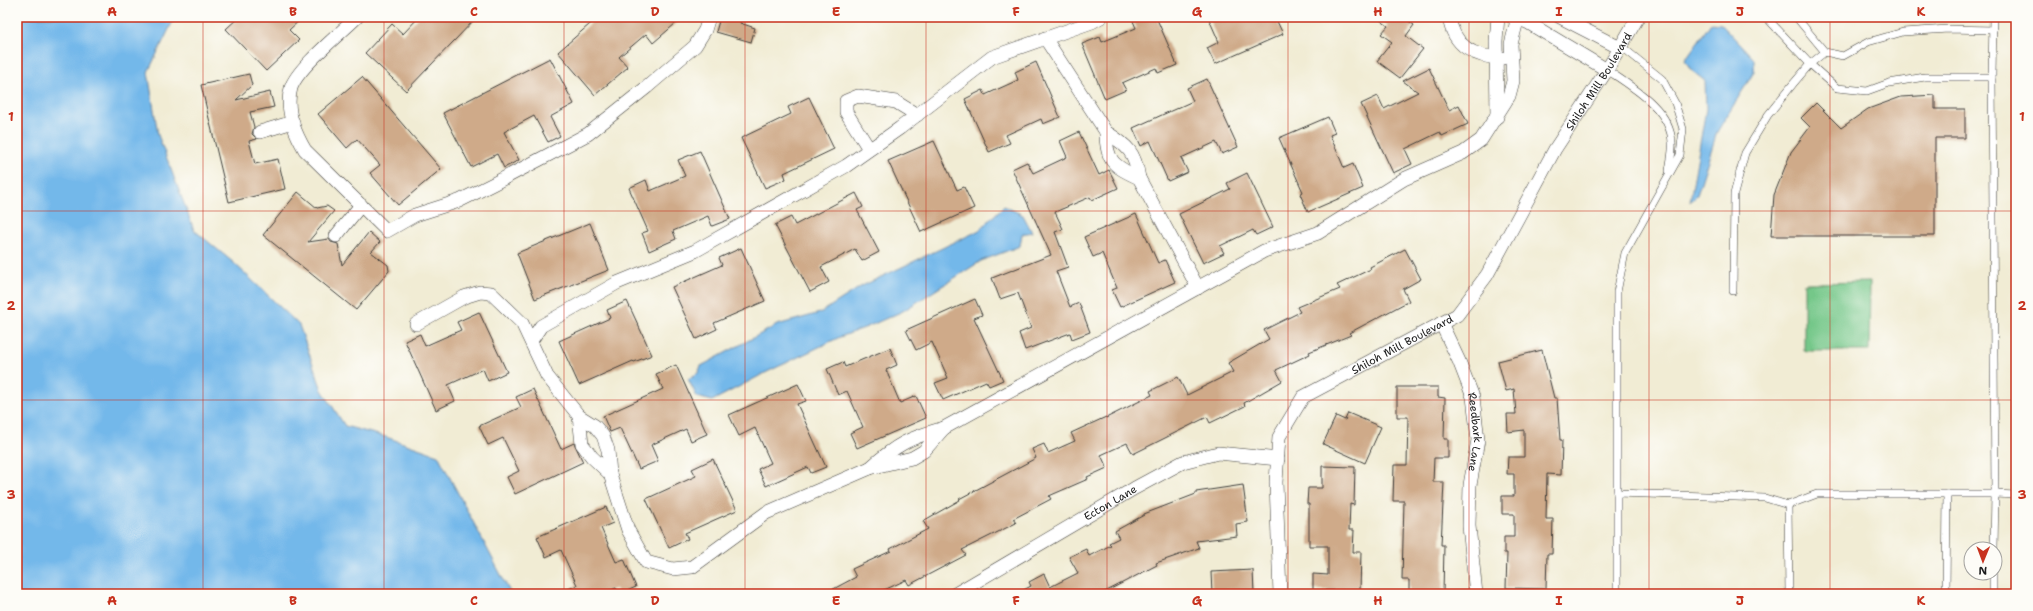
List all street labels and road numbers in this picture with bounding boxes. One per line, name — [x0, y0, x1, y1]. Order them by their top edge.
street label: Shiloh Mill Boulevard — [1562, 30, 1635, 133]
street label: Shiloh Mill Boulevard — [1349, 311, 1456, 378]
street label: Reedbark Lane — [1464, 390, 1485, 473]
street label: Ecton Lane — [1081, 482, 1140, 525]

